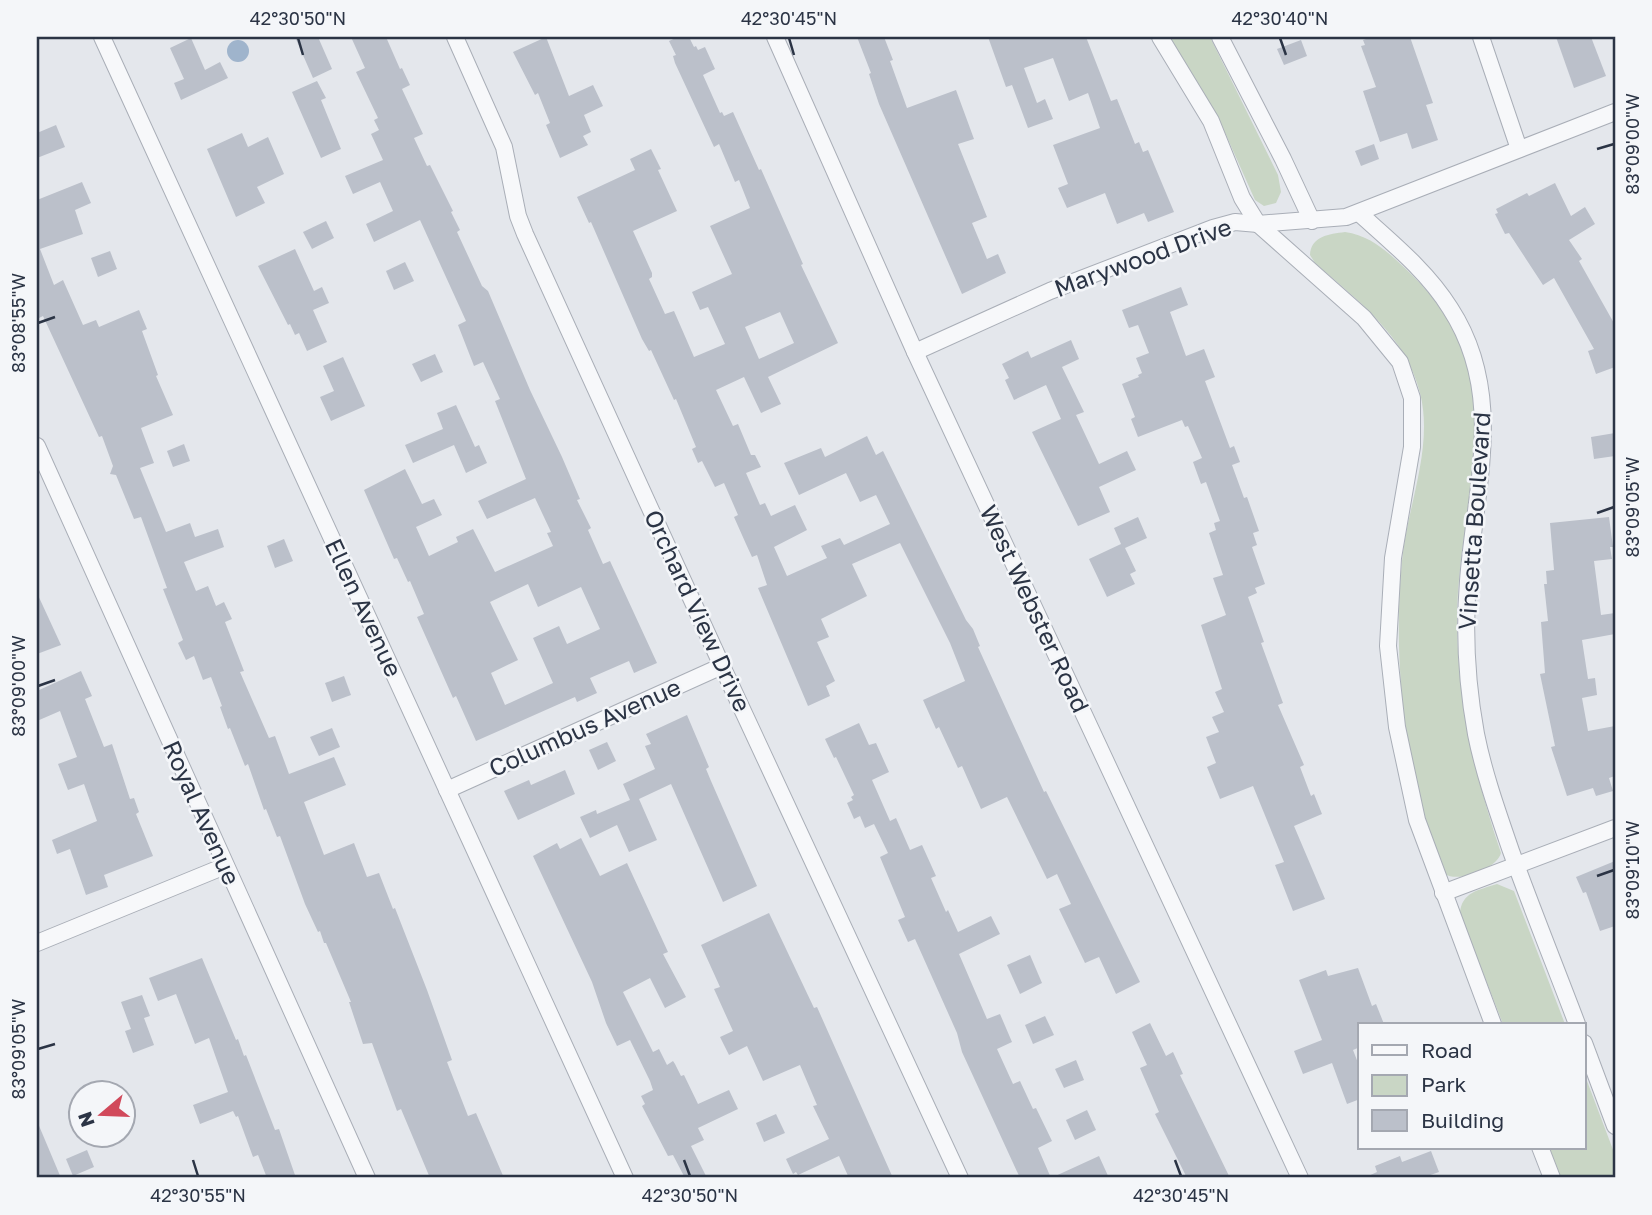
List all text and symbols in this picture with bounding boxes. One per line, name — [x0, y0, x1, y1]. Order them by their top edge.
text: 42°30'50"N — [250, 7, 346, 29]
text: 42°30'45"N — [741, 7, 837, 29]
text: 42°30'40"N — [1232, 7, 1328, 29]
text: 83°09'00"W — [1621, 93, 1643, 195]
street label: Marywood Drive — [1050, 211, 1235, 302]
text: 83°08'55"W — [7, 273, 29, 373]
street label: Vinsetta Boulevard — [1451, 411, 1496, 631]
text: 83°09'05"W — [1621, 457, 1643, 557]
street label: West Webster Road — [975, 500, 1096, 717]
street label: Orchard View Drive — [639, 505, 758, 716]
street label: Ellen Avenue — [320, 534, 409, 681]
text: 83°09'00"W — [7, 635, 29, 737]
street label: Columbus Avenue — [484, 671, 685, 782]
street label: Royal Avenue — [158, 736, 247, 889]
text: 83°09'10"W — [1621, 820, 1643, 920]
text: 83°09'05"W — [7, 999, 29, 1099]
legend — [1358, 1023, 1586, 1148]
text: Road — [1421, 1037, 1472, 1063]
text: Park — [1421, 1071, 1467, 1097]
north arrow — [66, 1078, 136, 1148]
text: Building — [1421, 1107, 1504, 1133]
text: N — [72, 1109, 99, 1130]
text: 42°30'55"N — [150, 1184, 246, 1206]
text: 42°30'50"N — [642, 1184, 738, 1206]
text: 42°30'45"N — [1133, 1184, 1229, 1206]

